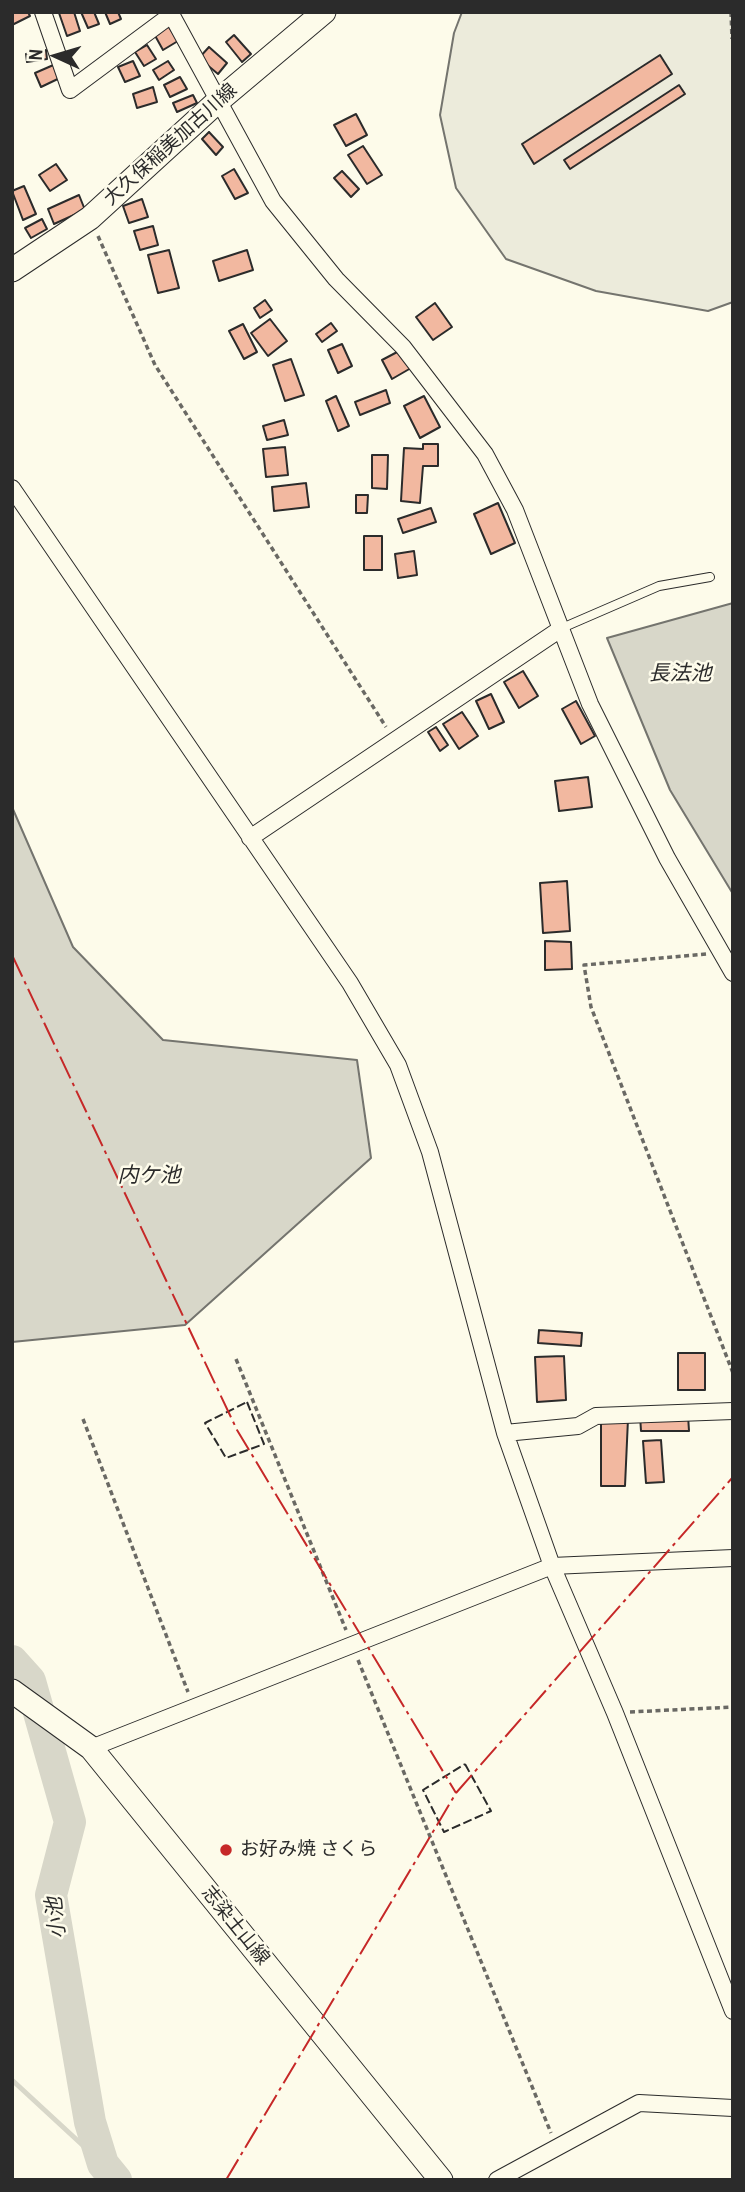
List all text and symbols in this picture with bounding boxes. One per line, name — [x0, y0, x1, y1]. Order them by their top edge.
north arrow — [21, 21, 91, 91]
text: N — [22, 48, 48, 61]
street label: 大久保稲美加古川線 — [100, 79, 242, 211]
water label: 長法池 — [649, 661, 711, 687]
water label: 内ケ池 — [118, 1163, 180, 1189]
place label: お好み焼 さくら — [240, 1839, 377, 1861]
marker: お好み焼 さくら — [218, 1842, 234, 1858]
street label: 志染土山線 — [196, 1882, 274, 1970]
water label: 小池 — [42, 1896, 72, 1940]

